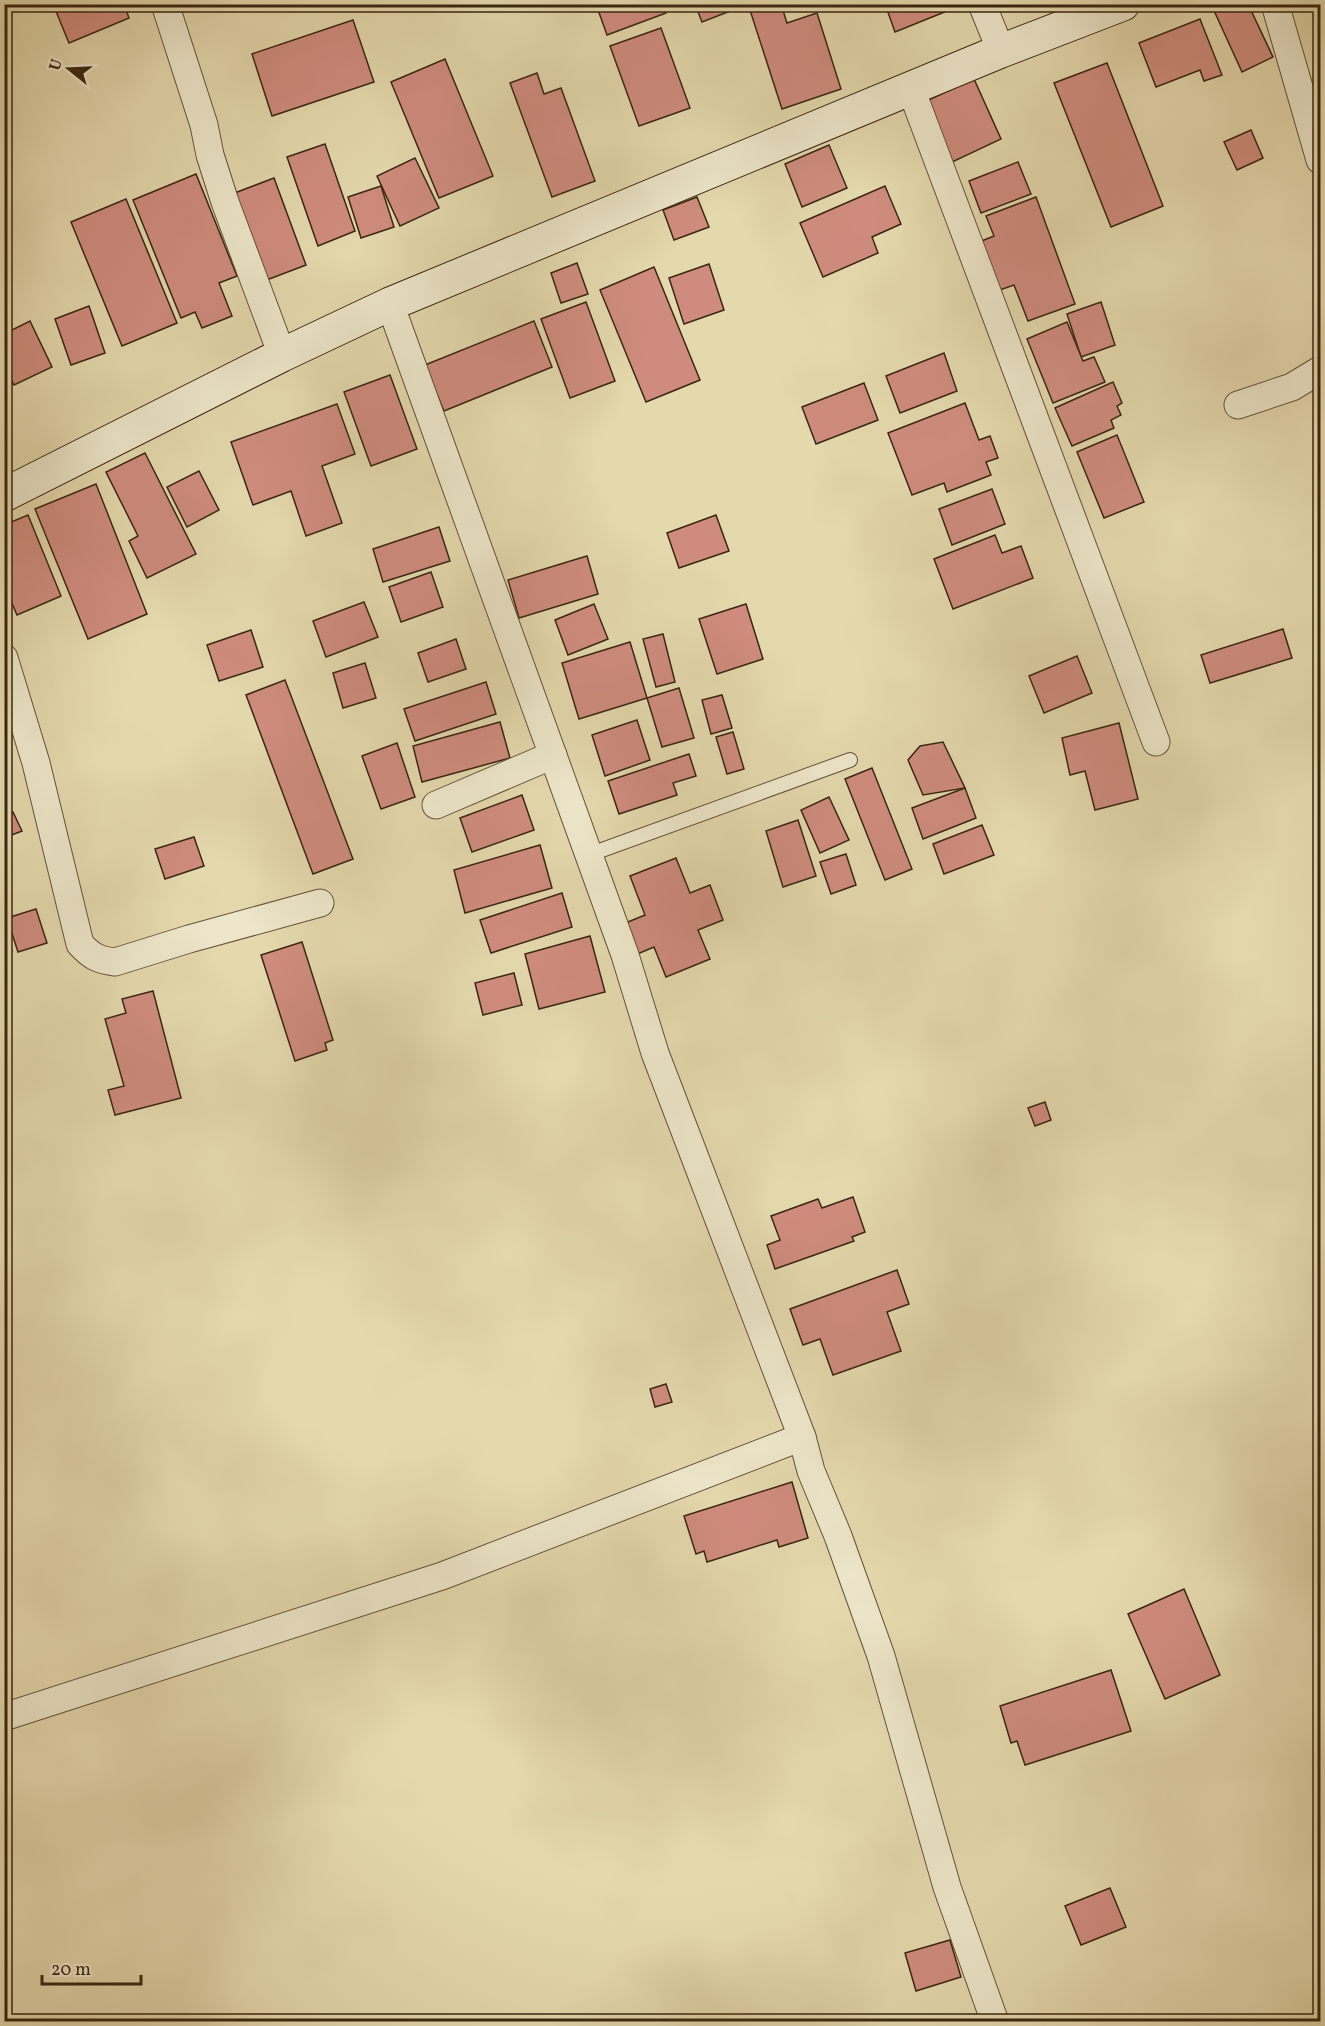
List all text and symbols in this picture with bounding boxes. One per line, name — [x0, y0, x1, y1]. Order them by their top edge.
north arrow — [39, 39, 99, 99]
text: U — [44, 56, 69, 74]
scale bar — [42, 1948, 141, 1986]
text: 20 m — [51, 1958, 91, 1983]

